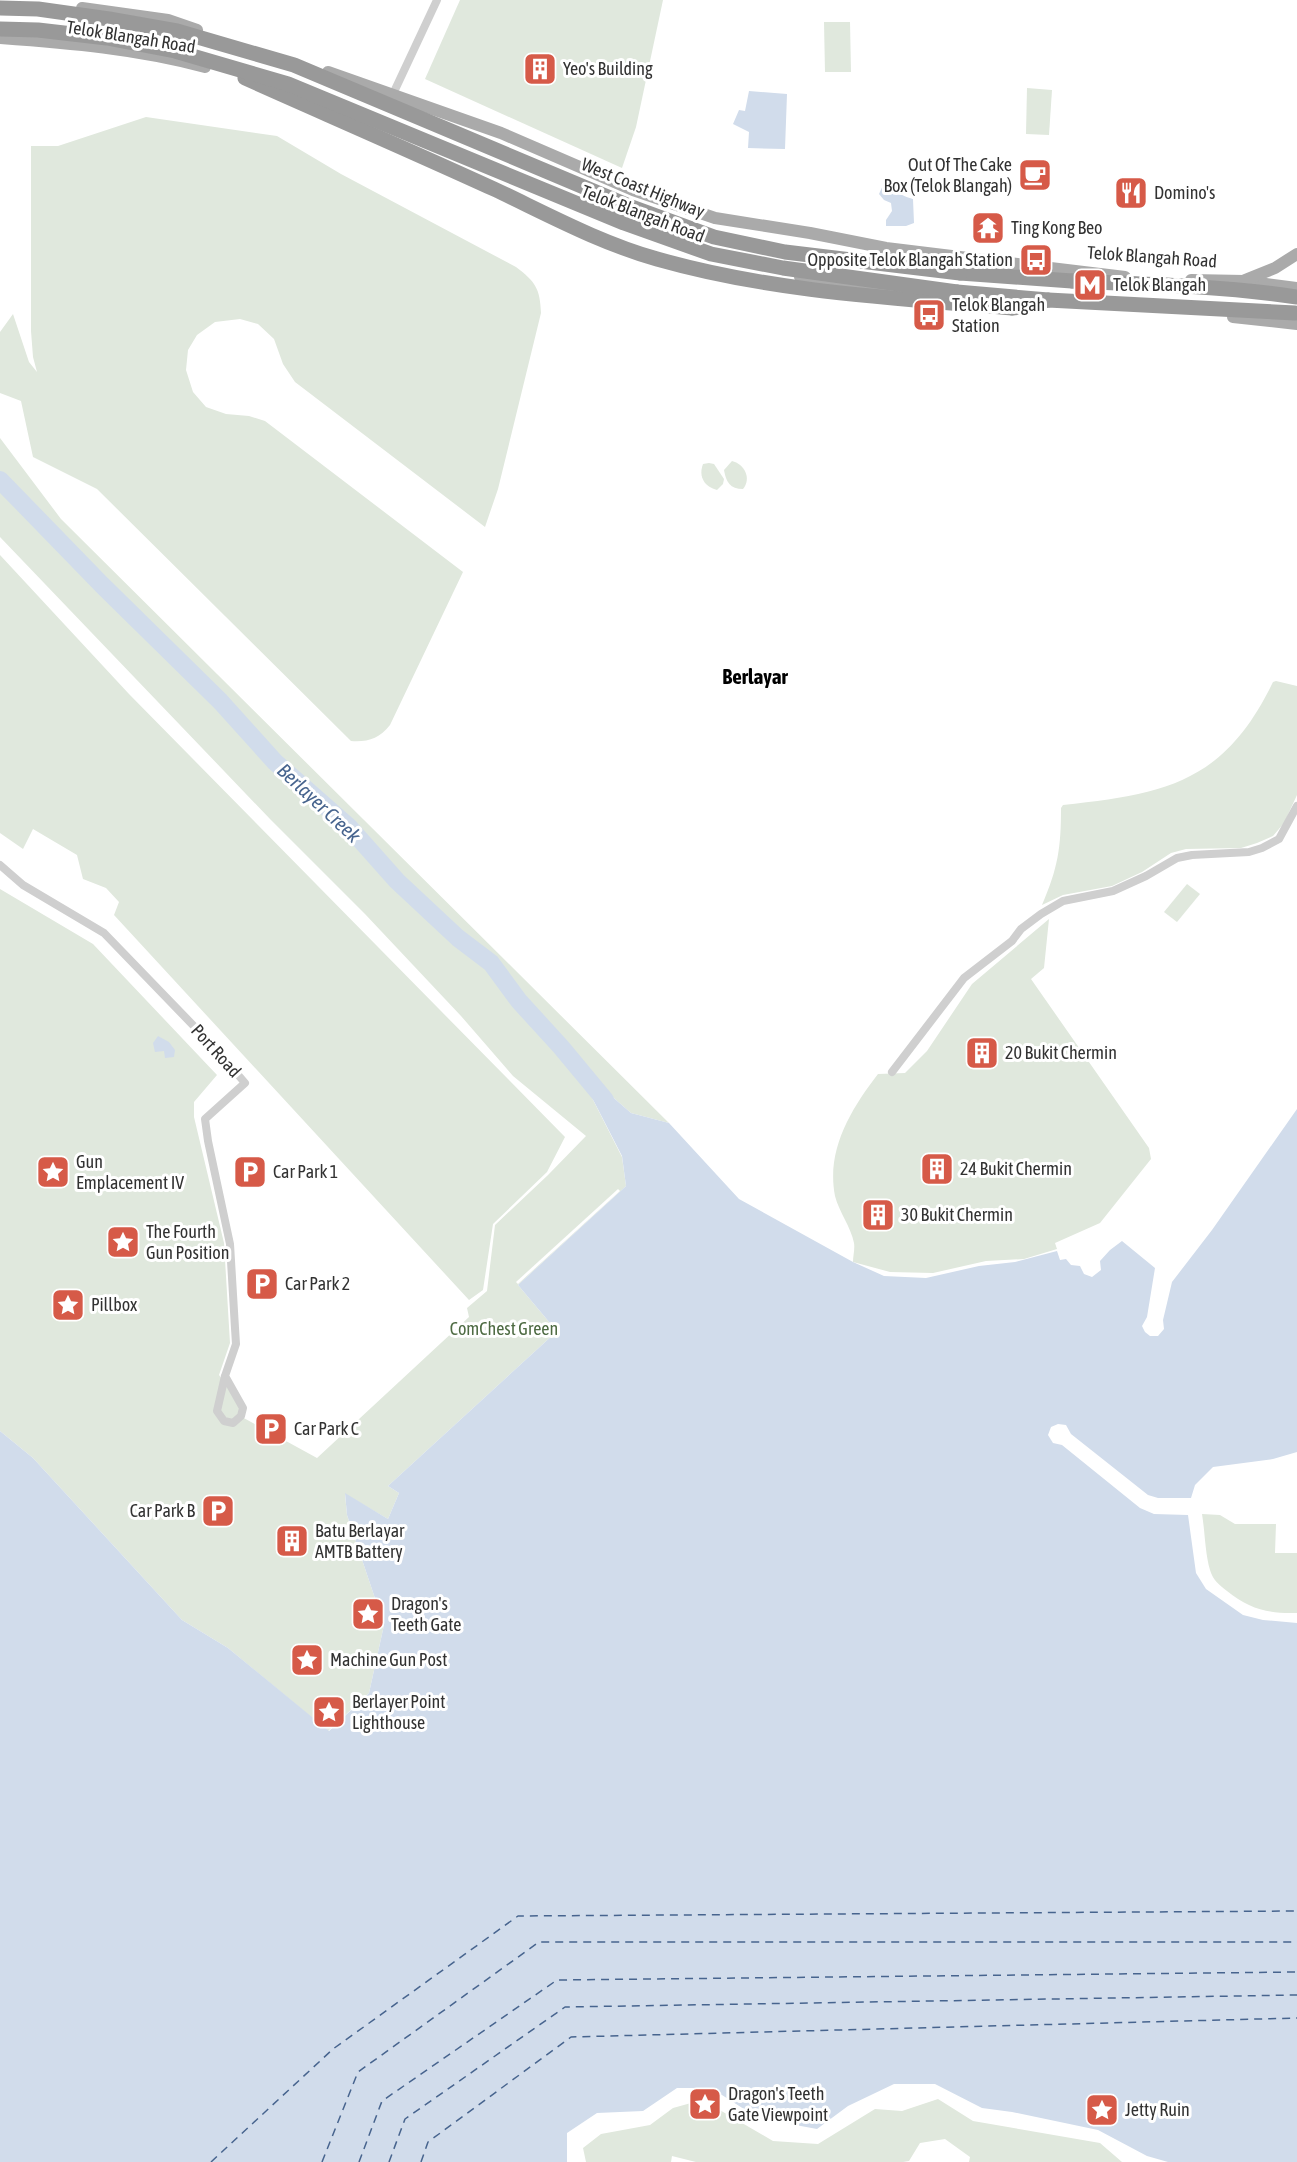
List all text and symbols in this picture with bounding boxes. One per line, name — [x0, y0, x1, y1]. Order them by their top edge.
street label: Telok Blangah Road — [65, 16, 197, 57]
building icon: Yeo's Building — [522, 51, 558, 87]
place label: Yeo's Building — [563, 58, 653, 79]
street label: West Coast Highway — [579, 153, 708, 222]
place label: Out Of The Cake Box (Telok Blangah) — [883, 154, 1012, 196]
cafe icon: Out Of The Cake Box (Telok Blangah) — [1017, 157, 1053, 193]
restaurant icon: Domino's — [1113, 175, 1149, 211]
street label: Telok Blangah Road — [579, 180, 708, 247]
place label: Domino's — [1154, 182, 1215, 203]
temple icon: Ting Kong Beo — [970, 210, 1006, 246]
place label: Ting Kong Beo — [1011, 217, 1103, 238]
street label: Telok Blangah Road — [1086, 241, 1218, 272]
bus stop icon: Opposite Telok Blangah Station — [1018, 242, 1054, 278]
place label: Opposite Telok Blangah Station — [807, 249, 1013, 270]
metro station icon: Telok Blangah — [1072, 267, 1108, 303]
place label: Telok Blangah — [1113, 274, 1206, 295]
place label: Telok Blangah Station — [952, 294, 1045, 336]
bus stop icon: Telok Blangah Station — [911, 297, 947, 333]
district label: Berlayar — [722, 664, 789, 688]
water label: Berlayer Creek — [273, 758, 366, 847]
street label: Port Road — [187, 1020, 246, 1082]
building icon: 20 Bukit Chermin — [964, 1035, 1000, 1071]
place label: 20 Bukit Chermin — [1005, 1042, 1117, 1063]
place label: Gun Emplacement IV — [76, 1151, 184, 1193]
building icon: 24 Bukit Chermin — [919, 1151, 955, 1187]
place icon: Gun Emplacement IV — [35, 1154, 71, 1190]
parking icon: Car Park 1 — [232, 1154, 268, 1190]
place label: 24 Bukit Chermin — [960, 1158, 1072, 1179]
place label: Car Park 1 — [273, 1161, 338, 1182]
building icon: 30 Bukit Chermin — [860, 1197, 896, 1233]
place label: 30 Bukit Chermin — [901, 1204, 1013, 1225]
place label: The Fourth Gun Position — [146, 1221, 230, 1263]
place icon: The Fourth Gun Position — [105, 1224, 141, 1260]
parking icon: Car Park 2 — [244, 1266, 280, 1302]
place label: Car Park 2 — [285, 1273, 350, 1294]
place icon: Pillbox — [50, 1287, 86, 1323]
place label: Pillbox — [91, 1294, 137, 1315]
park label: ComChest Green — [450, 1318, 558, 1339]
parking icon: Car Park C — [253, 1411, 289, 1447]
place label: Car Park C — [294, 1418, 359, 1439]
parking icon: Car Park B — [200, 1493, 236, 1529]
place label: Car Park B — [130, 1500, 195, 1521]
place label: Batu Berlayar AMTB Battery — [315, 1520, 405, 1562]
building icon: Batu Berlayar AMTB Battery — [274, 1523, 310, 1559]
place label: Dragon's Teeth Gate — [391, 1593, 462, 1635]
place icon: Dragon's Teeth Gate — [350, 1596, 386, 1632]
place icon: Machine Gun Post — [289, 1642, 325, 1678]
place label: Machine Gun Post — [330, 1649, 447, 1670]
place label: Berlayer Point Lighthouse — [352, 1691, 446, 1733]
place icon: Berlayer Point Lighthouse — [311, 1694, 347, 1730]
place label: Dragon's Teeth Gate Viewpoint — [728, 2083, 828, 2125]
place icon: Dragon's Teeth Gate Viewpoint — [687, 2086, 723, 2122]
place icon: Jetty Ruin — [1084, 2092, 1120, 2128]
place label: Jetty Ruin — [1125, 2099, 1190, 2120]

